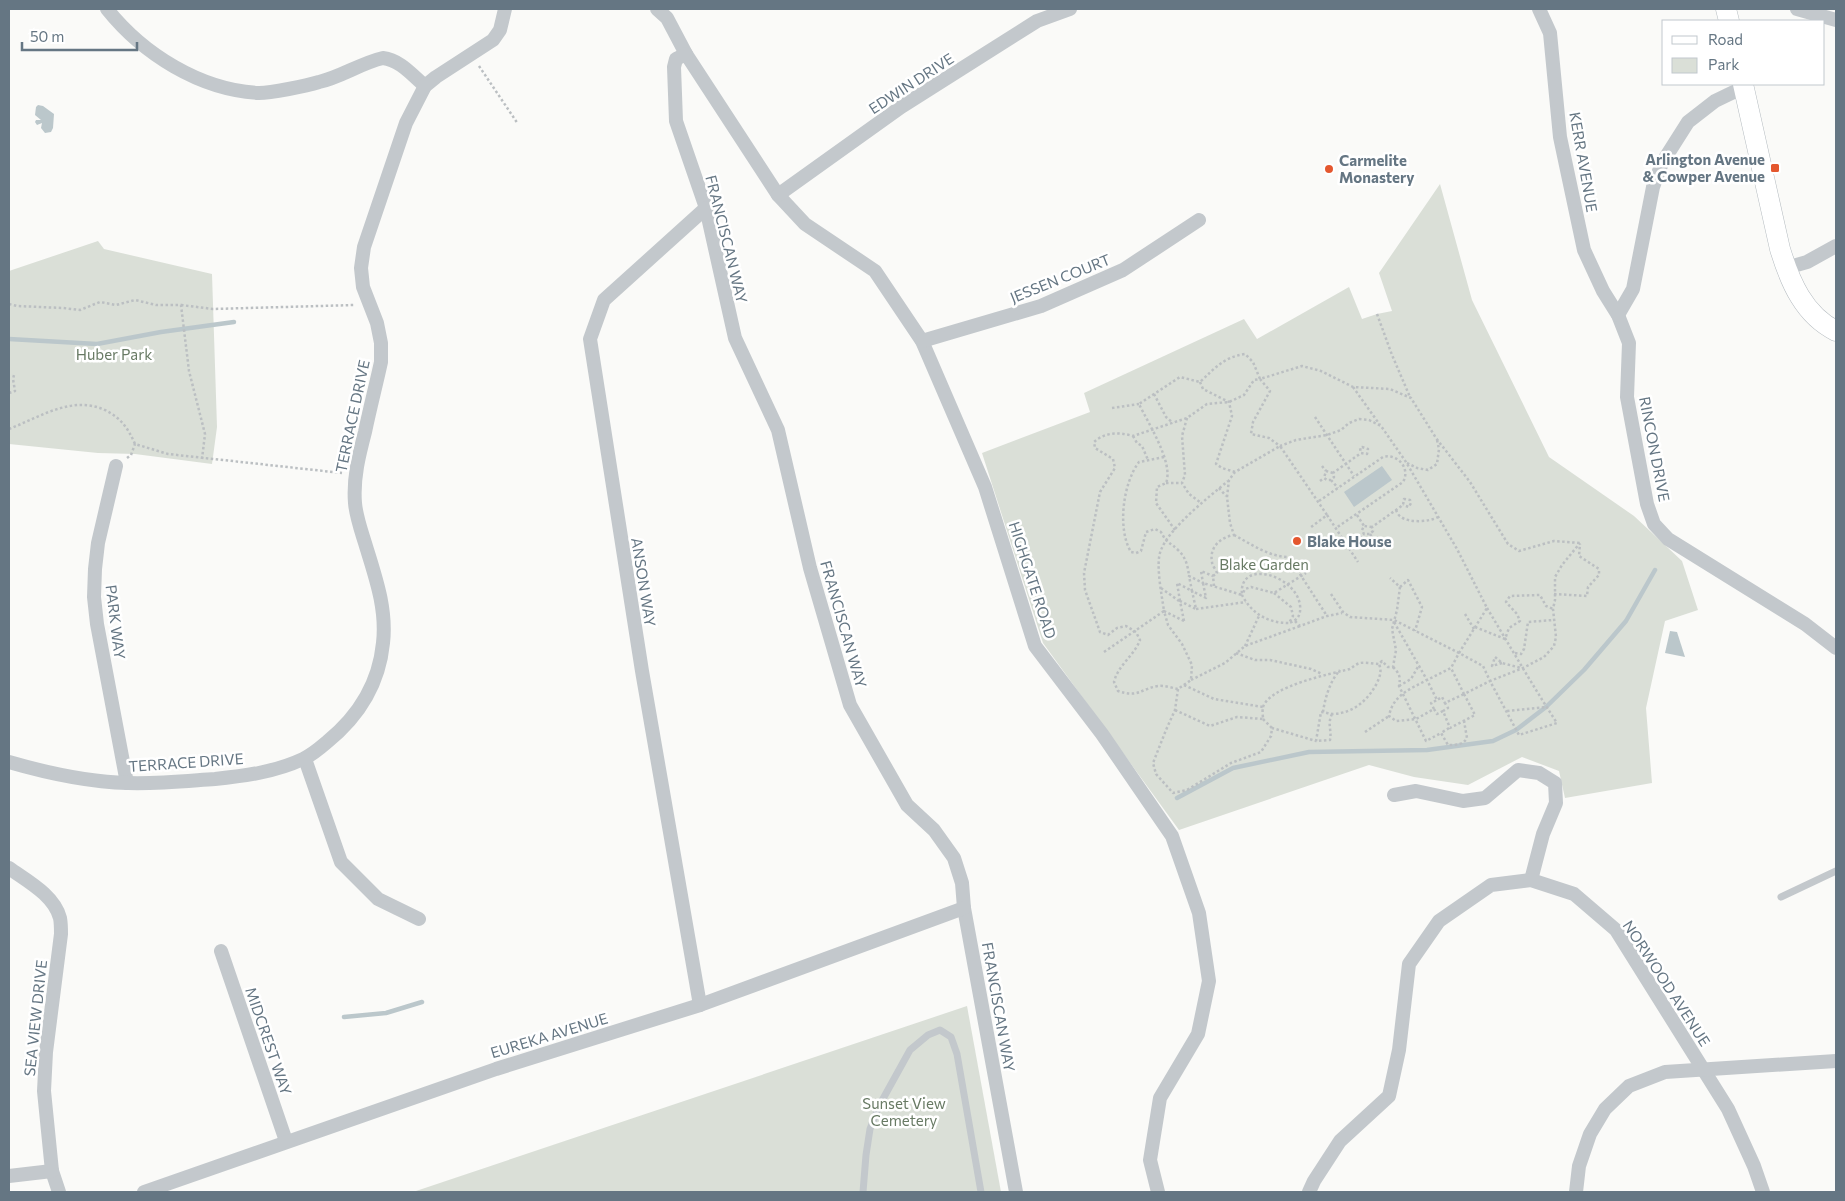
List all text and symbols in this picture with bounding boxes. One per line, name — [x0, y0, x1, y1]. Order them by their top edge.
scale bar — [22, 20, 138, 52]
legend — [1662, 20, 1825, 85]
text: 50 m — [30, 27, 64, 45]
text: Road — [1708, 30, 1743, 48]
street label: EDWIN DRIVE — [865, 49, 957, 117]
text: Park — [1708, 55, 1739, 73]
street label: KERR AVENUE — [1566, 110, 1602, 214]
place label: Arlington Avenue & Cowper Avenue — [1643, 150, 1765, 185]
place label: Carmelite Monastery — [1339, 151, 1415, 186]
marker: Arlington Avenue & Cowper Avenue — [1769, 162, 1781, 174]
marker: Carmelite Monastery — [1323, 163, 1335, 175]
street label: FRANCISCAN WAY — [702, 173, 752, 305]
street label: JESSEN COURT — [1007, 250, 1113, 306]
park label: Huber Park — [76, 345, 152, 363]
street label: TERRACE DRIVE — [331, 358, 373, 474]
street label: RINCON DRIVE — [1636, 395, 1674, 503]
street label: HIGHGATE ROAD — [1006, 519, 1060, 641]
place label: Blake House — [1307, 532, 1392, 550]
marker: Blake House — [1291, 535, 1303, 547]
street label: ANSON WAY — [628, 536, 660, 628]
park label: Blake Garden — [1219, 555, 1309, 573]
street label: FRANCISCAN WAY — [817, 558, 871, 690]
street label: PARK WAY — [102, 584, 130, 661]
street label: TERRACE DRIVE — [128, 749, 244, 775]
street label: NORWOOD AVENUE — [1620, 917, 1714, 1049]
street label: FRANCISCAN WAY — [979, 941, 1019, 1073]
street label: SEA VIEW DRIVE — [20, 959, 50, 1077]
street label: MIDCREST WAY — [242, 985, 296, 1098]
street label: EUREKA AVENUE — [488, 1009, 610, 1061]
park label: Sunset View Cemetery — [862, 1094, 946, 1129]

